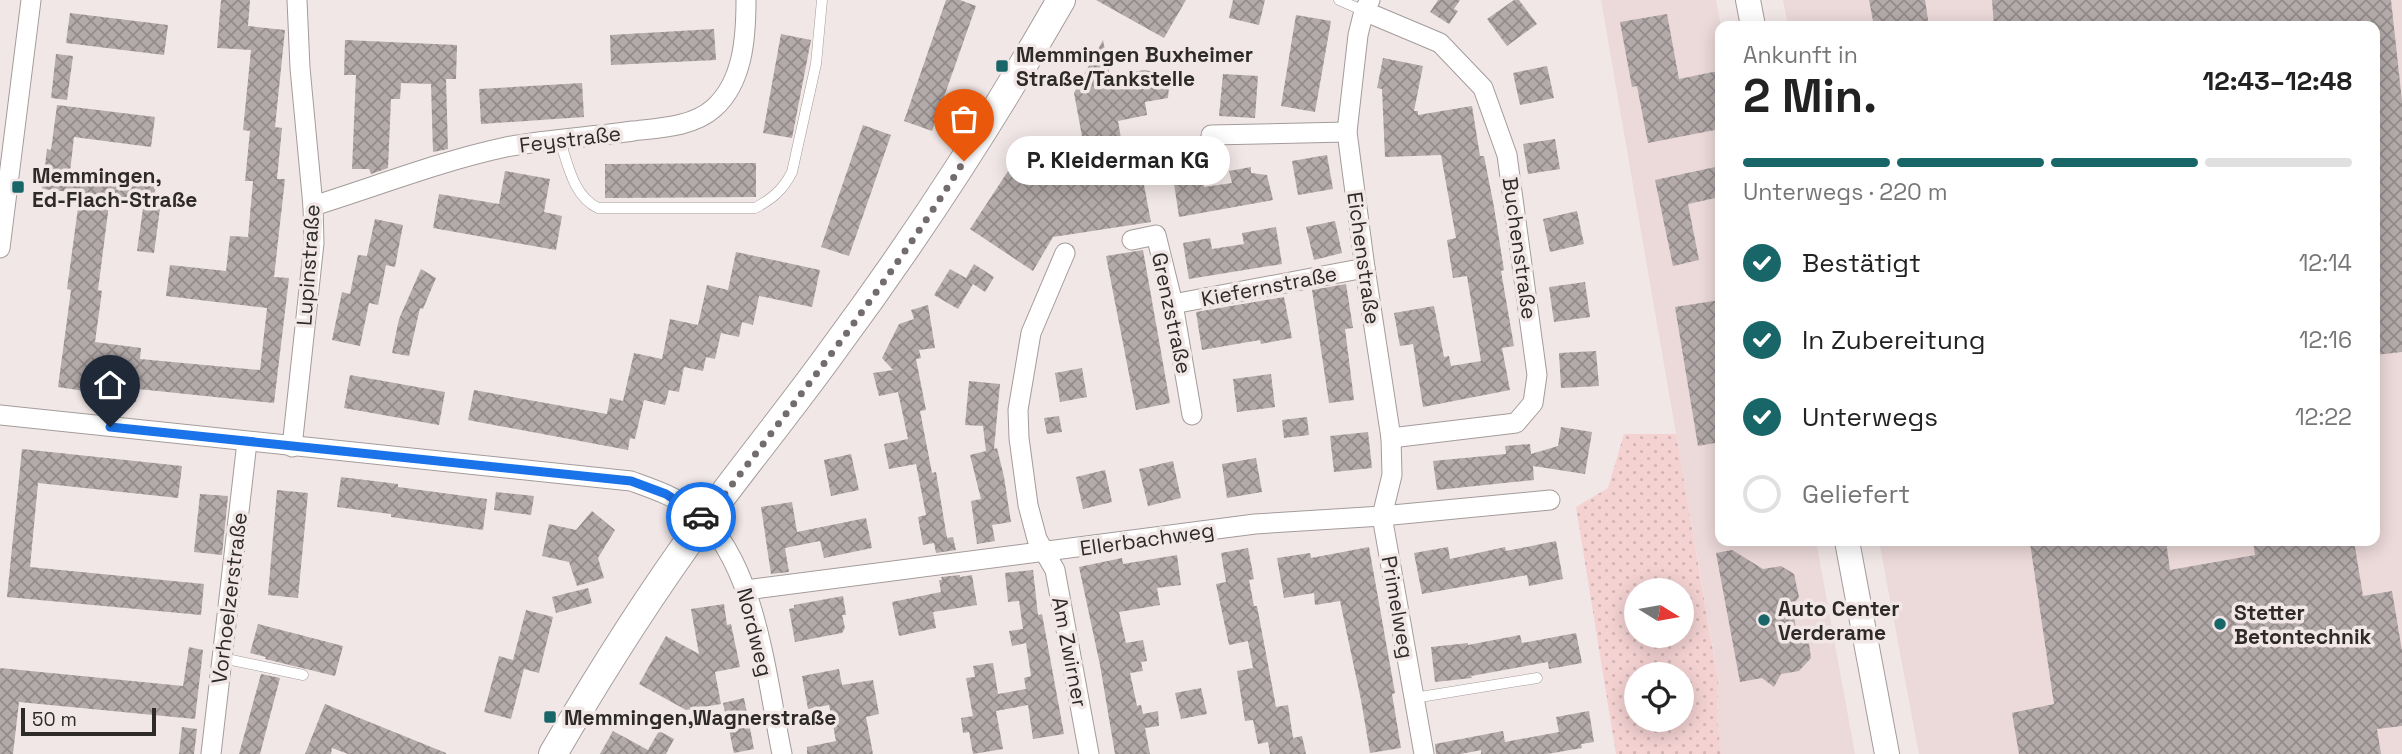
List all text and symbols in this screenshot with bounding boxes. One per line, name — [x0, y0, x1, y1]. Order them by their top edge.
text: Ankunft in — [1743, 40, 1858, 70]
place label: Memmingen Buxheimer Straße/Tankstelle — [1016, 41, 1253, 92]
marker: Memmingen Buxheimer Straße/Tankstelle — [994, 58, 1010, 74]
text: 12:43–12:48 — [2202, 64, 2352, 98]
text: 2 Min. — [1743, 67, 1877, 125]
pin — [934, 89, 994, 161]
icon: bag — [945, 100, 983, 138]
street label: Feystraße — [518, 119, 622, 159]
callout: P. Kleiderman KG — [1006, 136, 1230, 186]
text: P. Kleiderman KG — [1027, 145, 1209, 175]
place label: Memmingen, Ed-Flach-Straße — [32, 162, 197, 213]
street label: Buchenstraße — [1497, 175, 1543, 321]
text: Unterwegs · 220 m — [1743, 177, 1948, 207]
marker: Memmingen, Ed-Flach-Straße — [10, 179, 26, 195]
street label: Eichenstraße — [1341, 190, 1387, 326]
street label: Lupinstraße — [290, 203, 326, 327]
icon: check — [1743, 244, 1781, 282]
text: Bestätigt — [1802, 246, 1921, 280]
text: 12:14 — [2299, 248, 2352, 278]
street label: Grenzstraße — [1146, 250, 1198, 376]
street label: Kiefernstraße — [1199, 260, 1339, 312]
icon: check — [1743, 321, 1781, 359]
text: In Zubereitung — [1802, 323, 1986, 357]
text: 12:16 — [2299, 325, 2352, 355]
pin — [80, 355, 140, 427]
icon: home — [91, 366, 129, 404]
icon: check — [1743, 398, 1781, 436]
text: Unterwegs — [1802, 400, 1938, 434]
text: 12:22 — [2295, 402, 2352, 432]
text: Geliefert — [1802, 477, 1910, 511]
courier — [666, 482, 736, 552]
icon: car — [682, 498, 720, 536]
street label: Vorhoelzerstraße — [205, 511, 253, 685]
street label: Ellerbachweg — [1078, 516, 1216, 562]
street label: Primelweg — [1376, 554, 1420, 660]
north arrow — [1624, 578, 1694, 648]
map controls — [1624, 578, 1694, 732]
street label: Nordweg — [731, 585, 779, 679]
street label: Am Zwirner — [1046, 595, 1094, 709]
place label: Auto Center Verderame — [1778, 595, 1900, 646]
place label: Stetter Betontechnik — [2234, 599, 2371, 650]
marker: Auto Center Verderame — [1756, 612, 1772, 628]
marker: Stetter Betontechnik — [2212, 616, 2228, 632]
button: locate — [1624, 662, 1694, 732]
place label: Memmingen,Wagnerstraße — [564, 704, 836, 731]
scale bar — [21, 705, 156, 737]
text: 50 m — [32, 707, 77, 732]
marker: Memmingen,Wagnerstraße — [542, 709, 558, 725]

